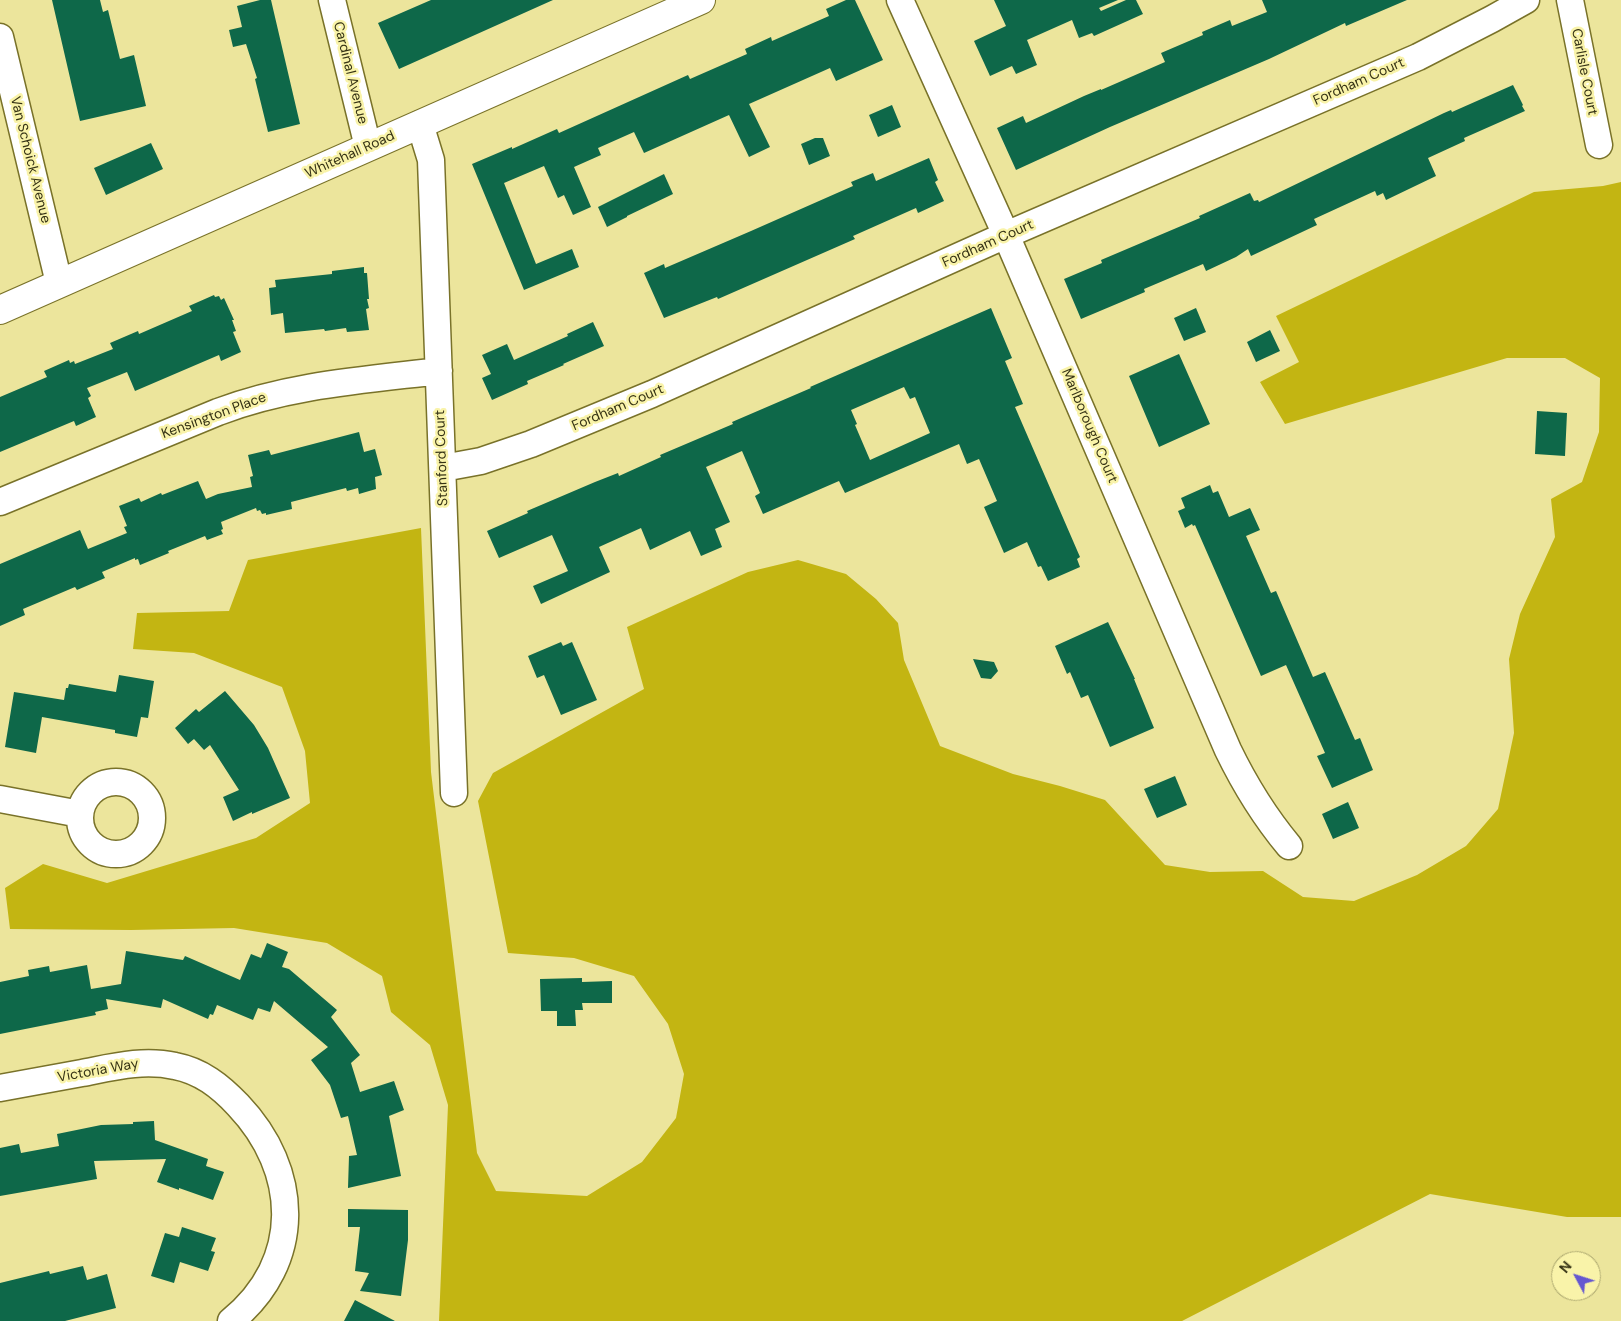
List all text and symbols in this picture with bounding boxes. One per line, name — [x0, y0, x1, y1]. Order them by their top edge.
street label: Cardinal Avenue — [329, 20, 371, 126]
street label: Carlisle Court — [1567, 27, 1601, 117]
street label: Fordham Court — [1311, 54, 1407, 110]
street label: Van Schoick Avenue — [6, 95, 54, 225]
street label: Whitehall Road — [303, 128, 397, 182]
street label: Fordham Court — [940, 216, 1036, 272]
street label: Marlborough Court — [1057, 366, 1121, 486]
street label: Fordham Court — [570, 381, 666, 435]
street label: Kensington Place — [159, 389, 269, 443]
street label: Stanford Court — [432, 409, 452, 507]
street label: Victoria Way — [56, 1056, 140, 1086]
north arrow — [1551, 1251, 1601, 1301]
text: N — [1555, 1257, 1575, 1277]

